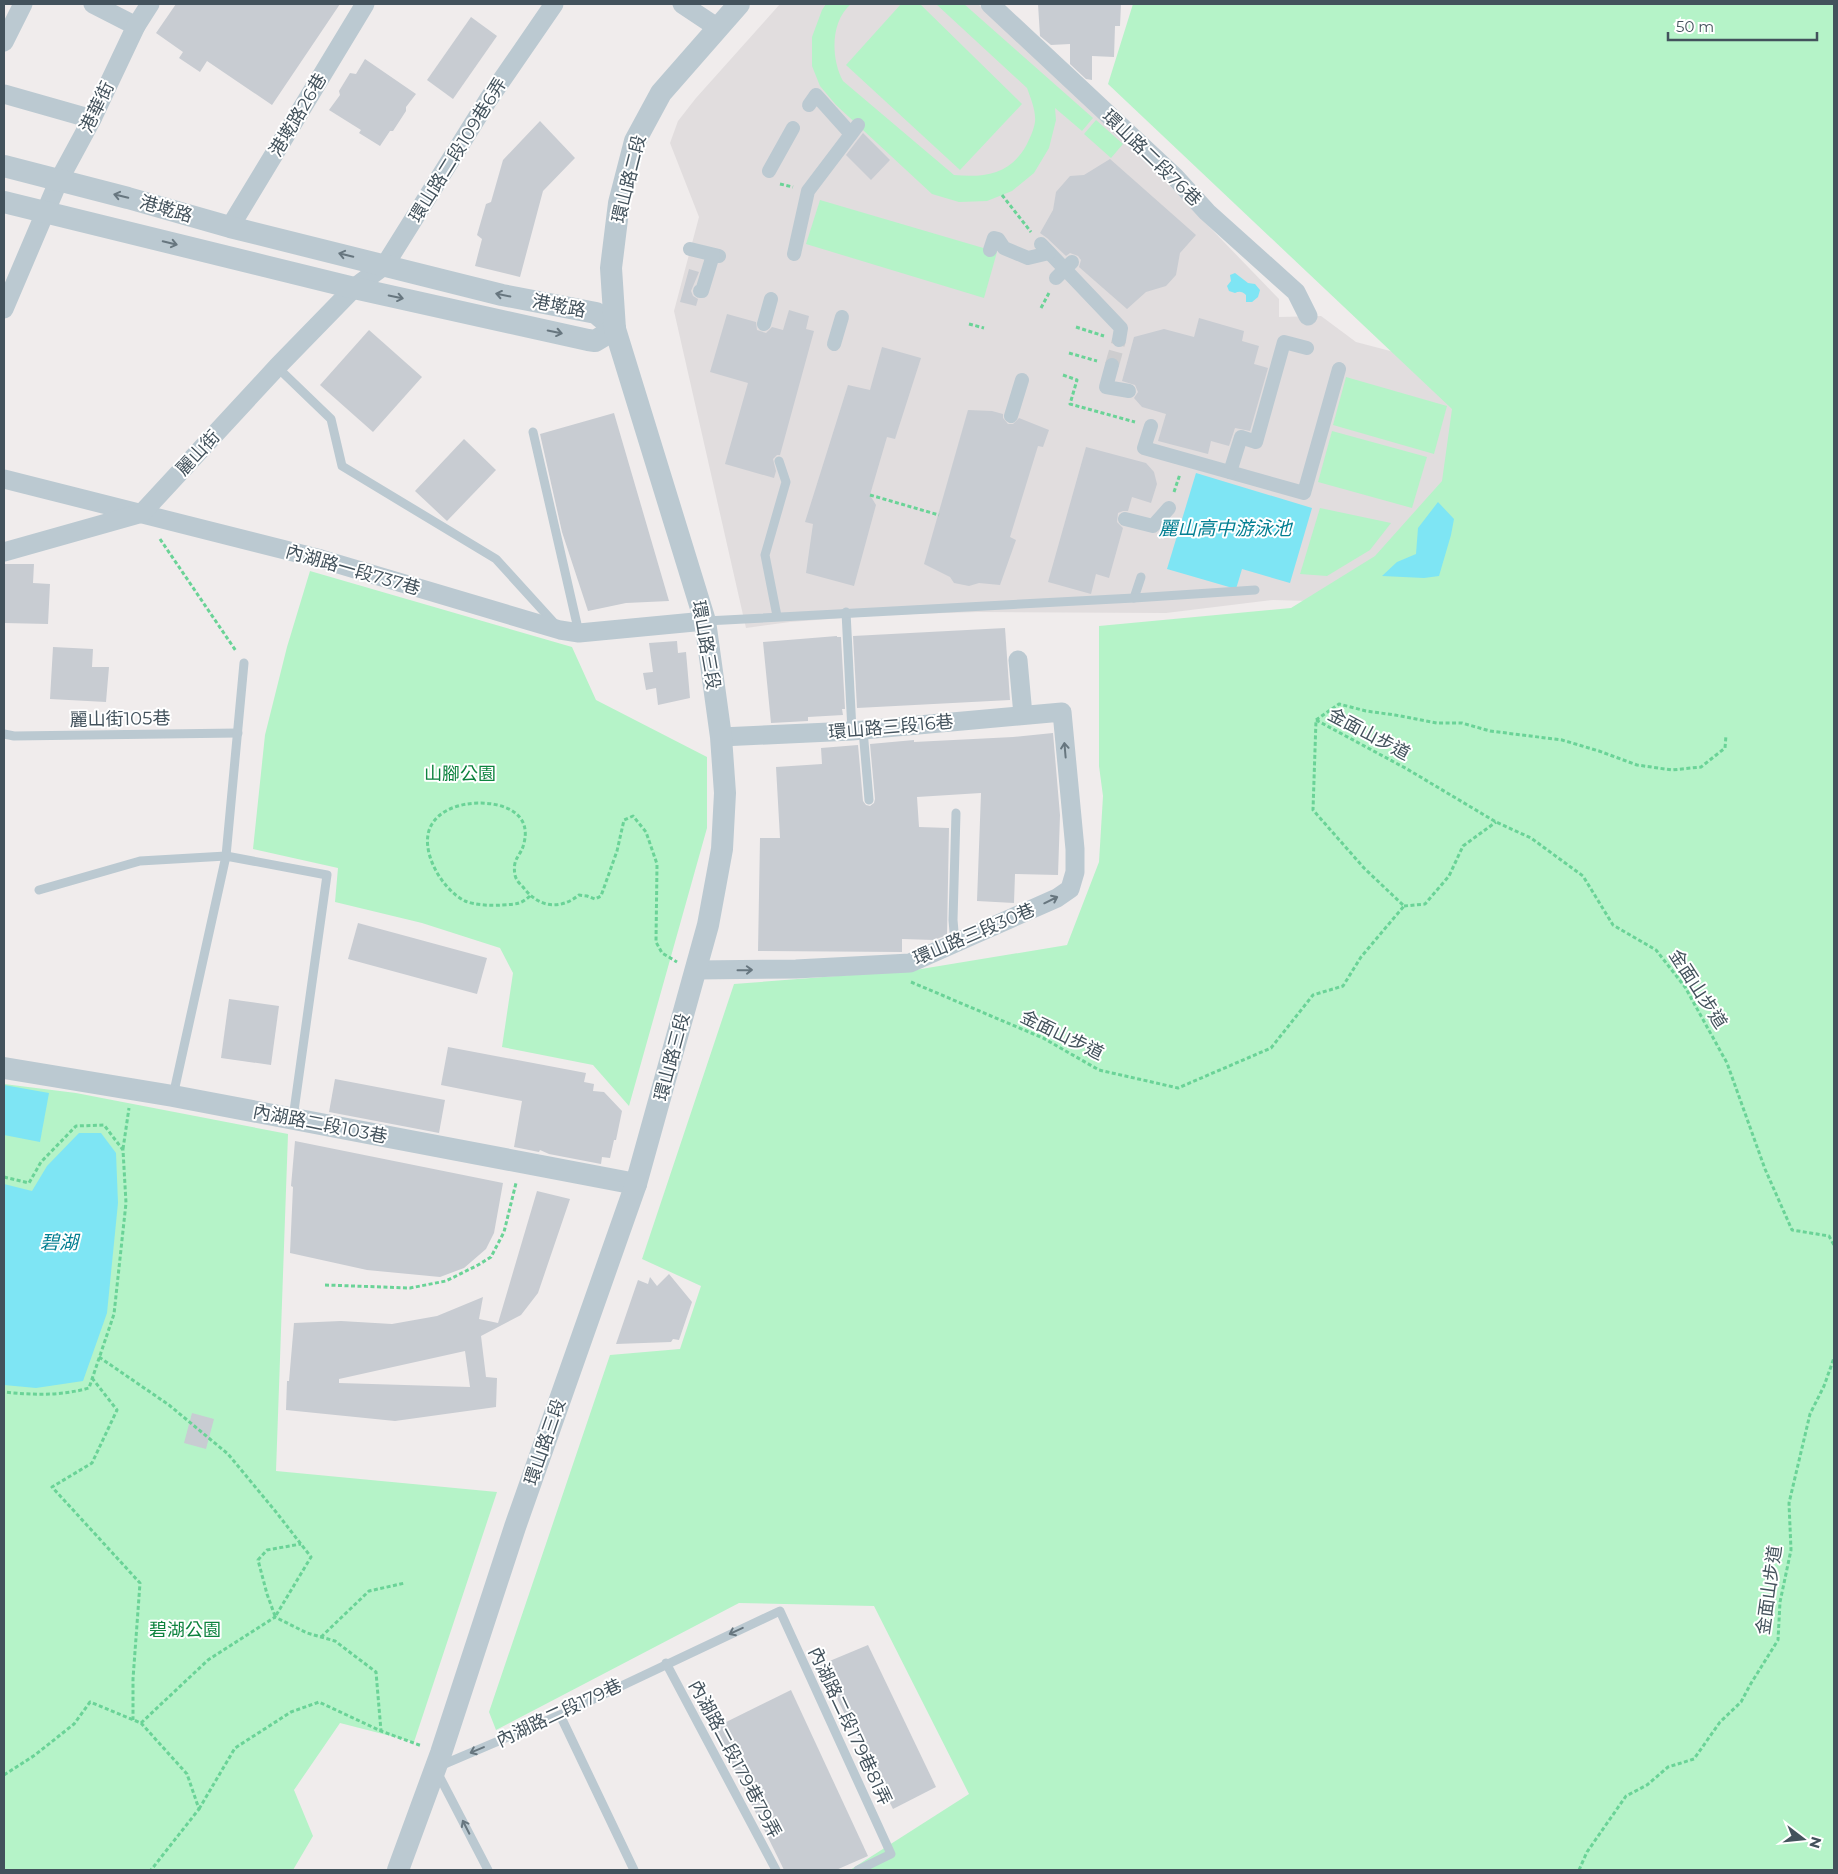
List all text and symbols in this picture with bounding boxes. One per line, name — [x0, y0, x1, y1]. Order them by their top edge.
scale bar — [1668, 10, 1817, 42]
text: 50 m — [1676, 17, 1714, 36]
street label: 港墘路26巷 — [265, 69, 331, 161]
street label: 環山路二段109巷6弄 — [405, 74, 511, 226]
street label: 港華街 — [75, 78, 119, 136]
street label: 環山路二段76巷 — [1098, 105, 1206, 211]
street label: 環山路二段 — [607, 133, 651, 225]
one-way arrow — [114, 191, 130, 200]
street label: 港墘路 — [137, 191, 195, 227]
one-way arrow — [161, 239, 177, 248]
one-way arrow — [338, 250, 354, 259]
one-way arrow — [496, 290, 512, 299]
street label: 港墘路 — [530, 290, 588, 322]
one-way arrow — [388, 293, 404, 302]
one-way arrow — [546, 328, 562, 338]
street label: 麗山街 — [172, 426, 224, 480]
water label: 麗山高中游泳池 — [1158, 517, 1293, 540]
street label: 內湖路一段737巷 — [283, 540, 423, 600]
street label: 環山路三段 — [687, 599, 725, 691]
street label: 金面山步道 — [1324, 703, 1414, 765]
street label: 麗山街105巷 — [70, 707, 170, 731]
street label: 環山路三段16巷 — [828, 711, 954, 743]
one-way arrow — [1060, 742, 1070, 758]
park label: 山腳公園 — [424, 763, 496, 785]
one-way arrow — [1043, 895, 1058, 905]
street label: 環山路三段30巷 — [910, 898, 1038, 970]
street label: 金面山步道 — [1664, 945, 1732, 1033]
one-way arrow — [736, 965, 752, 975]
street label: 金面山步道 — [1017, 1005, 1107, 1065]
street label: 環山路三段 — [650, 1011, 694, 1103]
street label: 內湖路二段103巷 — [251, 1100, 389, 1148]
water label: 碧湖 — [40, 1231, 81, 1254]
street label: 環山路三段 — [520, 1396, 570, 1488]
street label: 金面山步道 — [1752, 1544, 1786, 1636]
park label: 碧湖公園 — [149, 1619, 221, 1641]
one-way arrow — [729, 1627, 744, 1636]
street label: 內湖路二段179巷81弄 — [804, 1643, 896, 1809]
street label: 內湖路二段179巷 — [493, 1674, 625, 1752]
street label: 內湖路二段179巷79弄 — [684, 1676, 786, 1842]
one-way arrow — [470, 1746, 485, 1756]
north arrow — [1778, 1814, 1828, 1864]
one-way arrow — [461, 1820, 470, 1835]
text: N — [1805, 1835, 1826, 1851]

